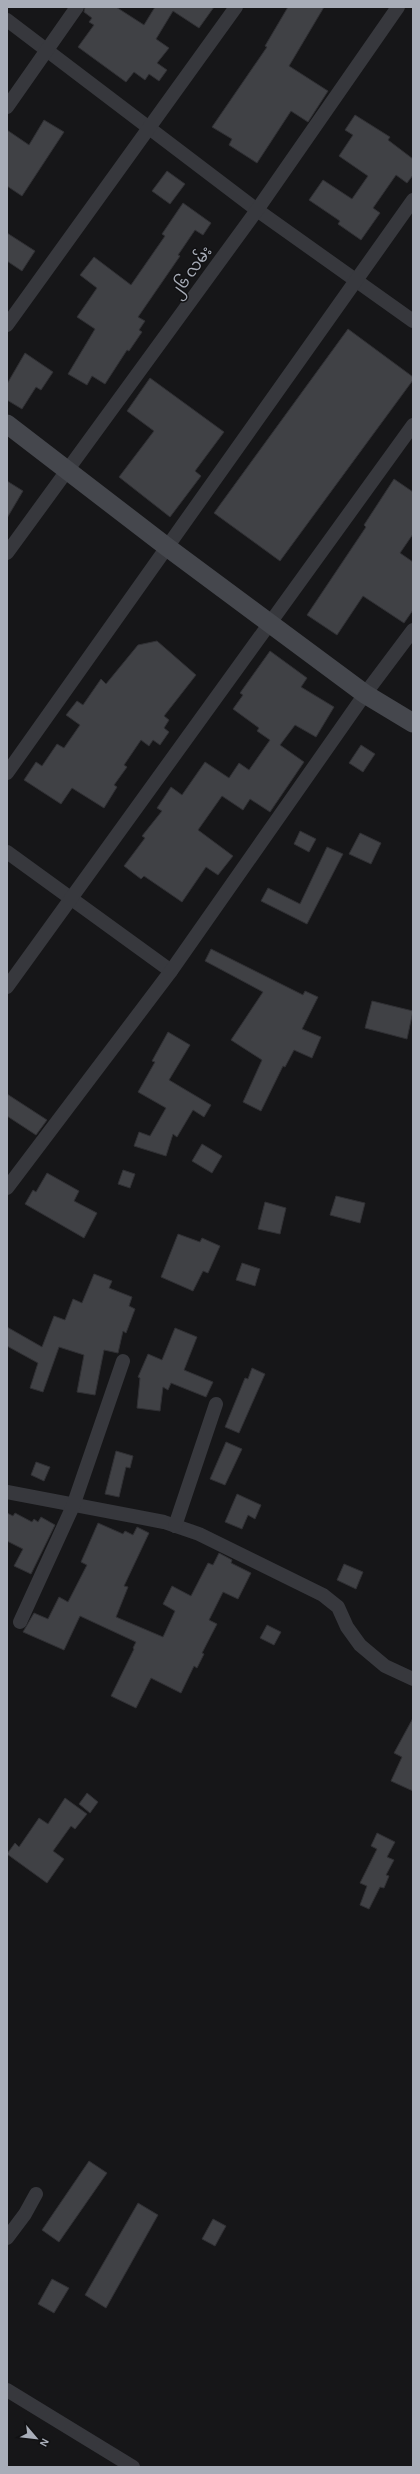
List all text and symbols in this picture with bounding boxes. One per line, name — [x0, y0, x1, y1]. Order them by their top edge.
street label: ၂၆ လမ်း — [164, 241, 219, 304]
north arrow — [16, 2418, 56, 2458]
text: N — [38, 2436, 51, 2448]

